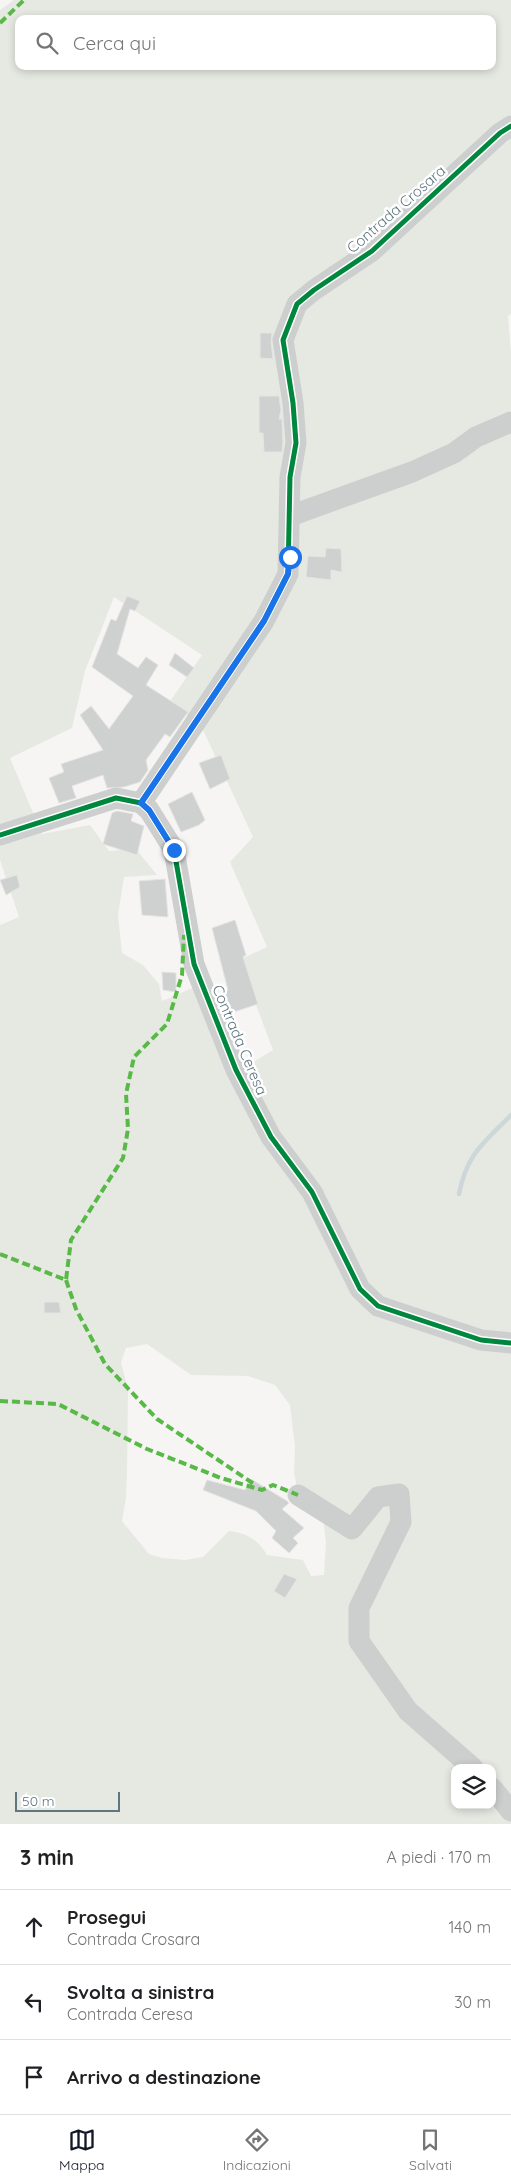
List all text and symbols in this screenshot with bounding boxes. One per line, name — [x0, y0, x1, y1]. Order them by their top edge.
search box — [15, 15, 496, 70]
icon: search — [33, 29, 61, 57]
text: Cerca qui — [73, 31, 156, 55]
street label: Contrada Crosara — [343, 161, 449, 257]
route start — [279, 546, 302, 569]
route end — [163, 839, 186, 862]
street label: Contrada Ceresa — [208, 982, 272, 1098]
map controls — [451, 1764, 496, 1809]
button: layers — [451, 1764, 496, 1809]
scale bar — [15, 1789, 120, 1812]
text: 50 m — [22, 1792, 55, 1810]
text: 3 min — [20, 1844, 74, 1870]
text: A piedi · 170 m — [387, 1847, 491, 1867]
text: Prosegui — [67, 1905, 146, 1929]
icon: ahead — [20, 1913, 48, 1941]
text: 140 m — [448, 1917, 491, 1937]
text: Contrada Crosara — [67, 1929, 200, 1949]
text: Svolta a sinistra — [67, 1980, 214, 2004]
icon: left — [20, 1988, 48, 2016]
text: 30 m — [454, 1992, 491, 2012]
text: Contrada Ceresa — [67, 2004, 193, 2024]
icon: arrive — [20, 2063, 48, 2091]
text: Arrivo a destinazione — [67, 2065, 261, 2089]
tab: Mappa — [59, 2126, 105, 2174]
tab: Indicazioni — [223, 2126, 291, 2174]
tab: Salvati — [409, 2126, 452, 2174]

